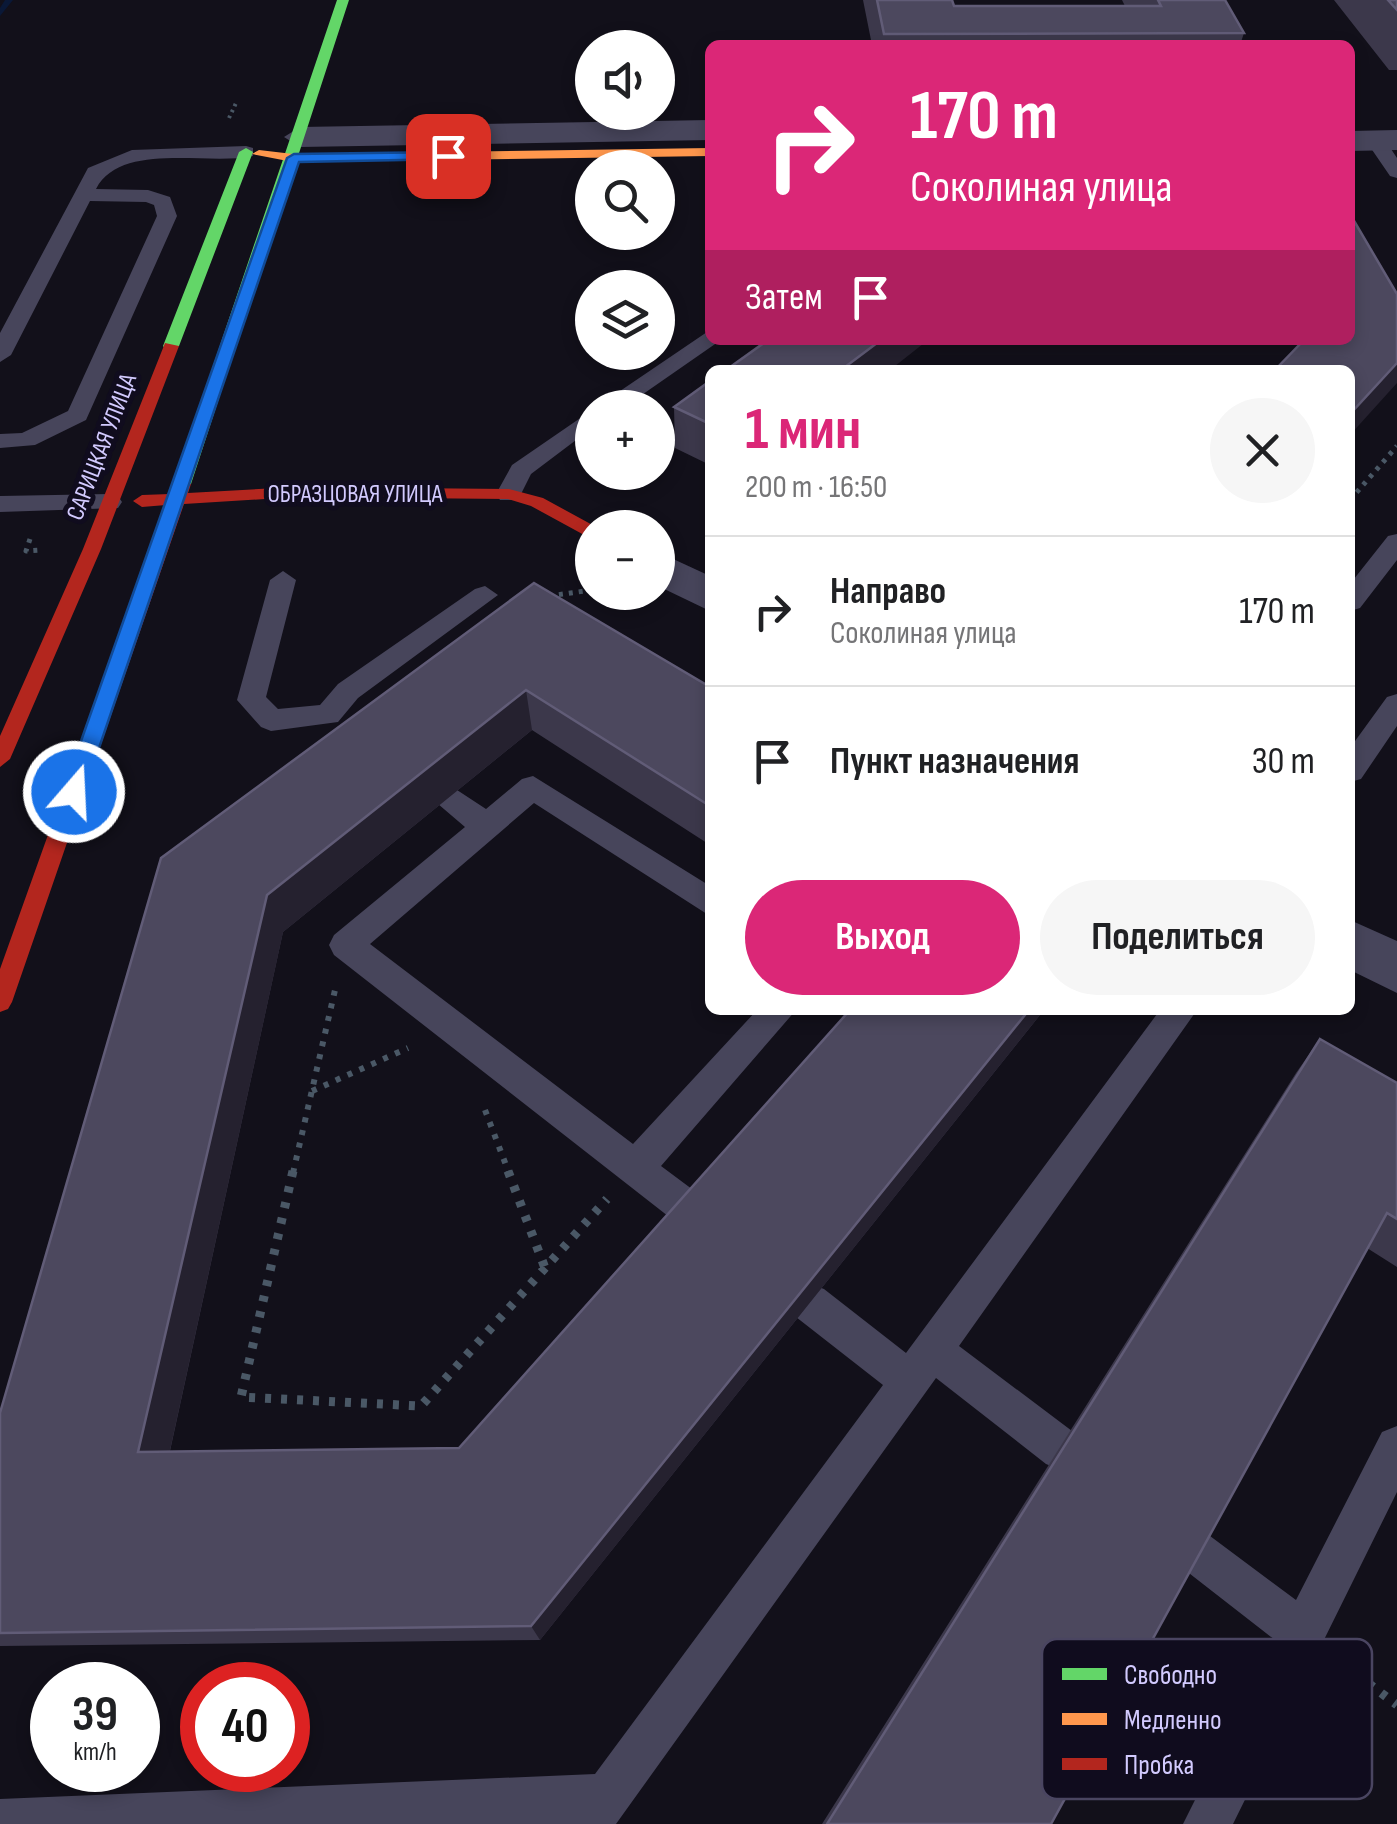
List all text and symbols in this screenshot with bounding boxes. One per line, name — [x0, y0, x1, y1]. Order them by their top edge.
map controls — [575, 30, 675, 610]
button: sound — [575, 30, 675, 130]
text: 170 m — [910, 75, 1058, 159]
icon: right — [745, 80, 875, 210]
pin — [406, 114, 491, 199]
icon: arrive — [421, 129, 476, 184]
button: search — [575, 150, 675, 250]
text: Соколиная улица — [910, 160, 1173, 215]
button: layers — [575, 270, 675, 370]
icon: arrive — [843, 270, 898, 325]
text: Затем — [745, 275, 823, 320]
street label: САРИЦКАЯ УЛИЦА — [60, 369, 144, 525]
button: + — [575, 390, 675, 490]
text: 1 мин — [745, 394, 861, 466]
button: close — [1210, 398, 1315, 503]
text: 200 m · 16:50 — [745, 468, 887, 507]
street label: ОБРАЗЦОВАЯ УЛИЦА — [267, 479, 443, 510]
button: − — [575, 510, 675, 610]
text: Направо — [830, 569, 946, 614]
icon: right — [745, 584, 800, 639]
text: 170 m — [1239, 589, 1315, 634]
text: Соколиная улица — [830, 614, 1017, 653]
icon: arrive — [745, 734, 800, 789]
text: Пункт назначения — [830, 739, 1079, 784]
text: 30 m — [1252, 739, 1315, 784]
position arrow — [22, 740, 126, 844]
button: Выход — [745, 880, 1020, 995]
button: Поделиться — [1040, 880, 1315, 995]
legend — [1042, 1639, 1372, 1799]
text: Свободно — [1124, 1659, 1217, 1692]
speed limit sign: 40 — [180, 1662, 310, 1792]
text: 39 — [72, 1685, 118, 1745]
text: Медленно — [1124, 1704, 1222, 1737]
text: km/h — [73, 1737, 117, 1768]
text: Пробка — [1124, 1749, 1194, 1782]

